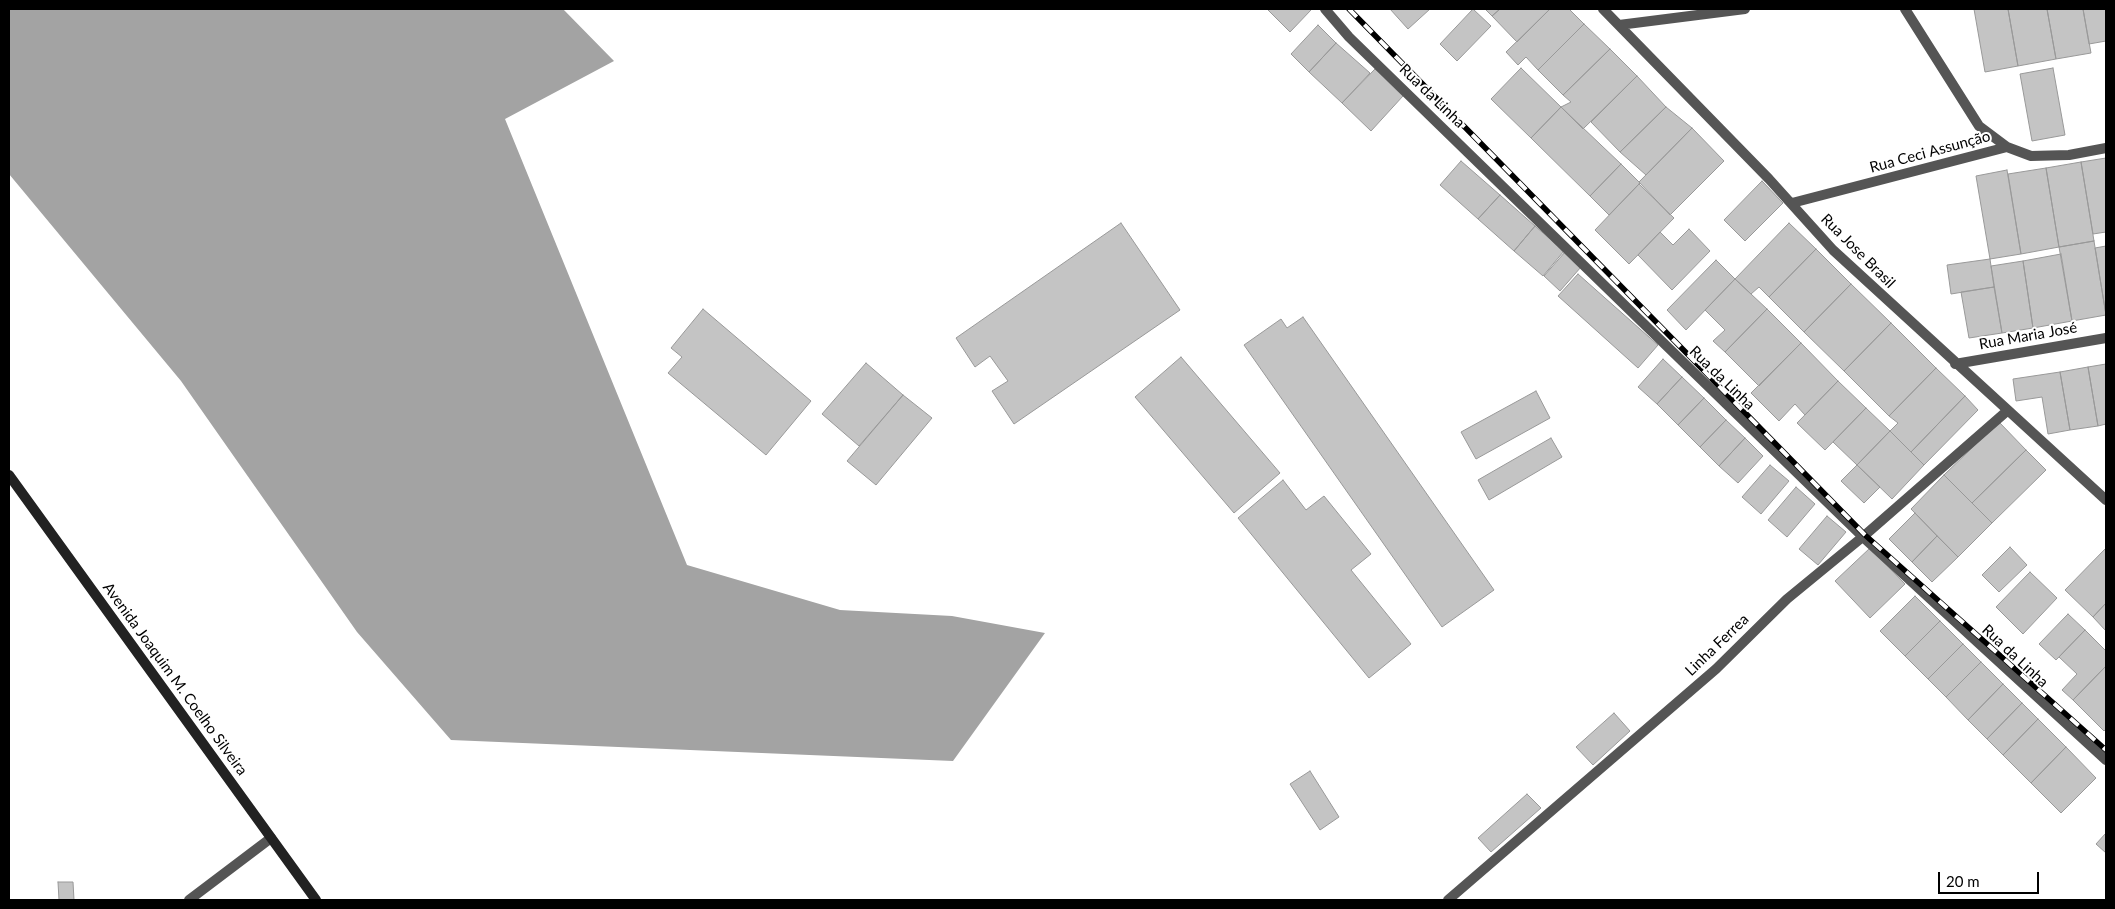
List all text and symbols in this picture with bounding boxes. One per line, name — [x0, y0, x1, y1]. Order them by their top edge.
street label: Rua da Linha — [1396, 60, 1468, 132]
street label: Rua Ceci Assunção — [1868, 127, 1992, 177]
street label: Rua Jose Brasil — [1817, 210, 1899, 292]
street label: Rua Maria José — [1978, 319, 2078, 353]
street label: Rua da Linha — [1686, 342, 1758, 414]
street label: Avenida Joaquim M. Coelho Silveira — [99, 579, 251, 779]
street label: Linha Ferrea — [1682, 610, 1752, 680]
street label: Rua da Linha — [1978, 621, 2052, 691]
scale bar — [1940, 862, 2041, 894]
text: 20 m — [1946, 872, 1980, 890]

